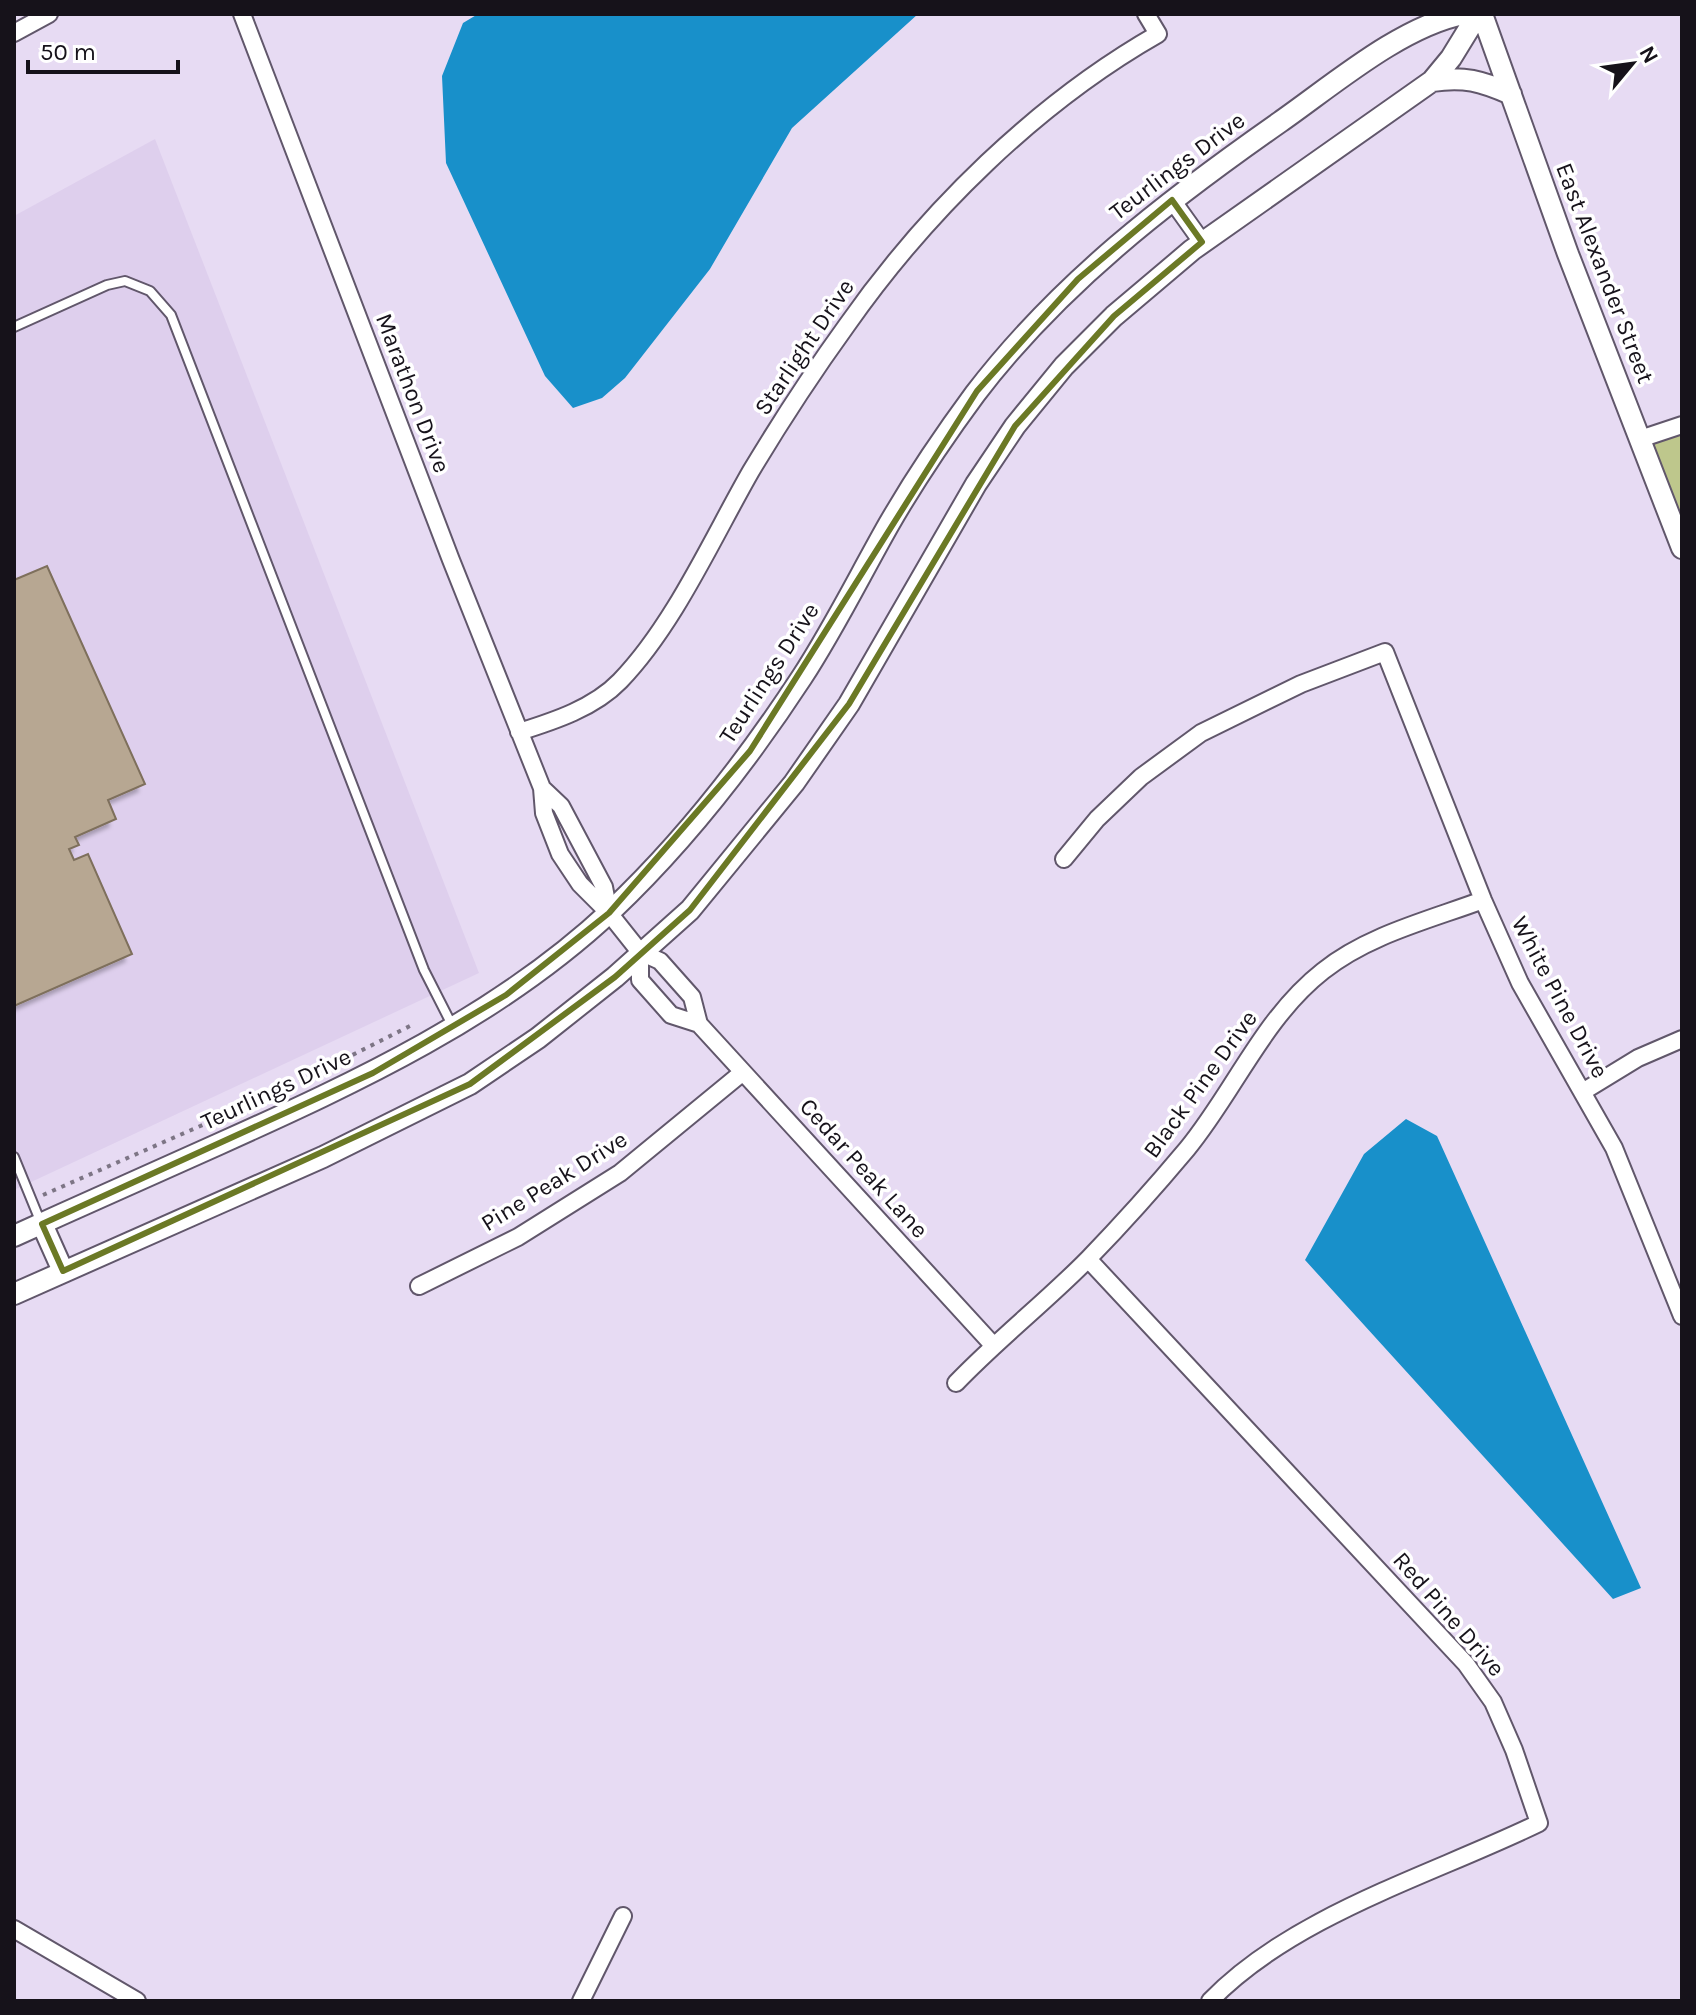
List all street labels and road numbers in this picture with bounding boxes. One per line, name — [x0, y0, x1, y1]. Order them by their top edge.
street label: Teurlings Drive — [1104, 106, 1250, 226]
street label: East Alexander Street — [1550, 159, 1660, 387]
street label: Starlight Drive — [748, 274, 860, 420]
street label: Marathon Drive — [370, 309, 456, 477]
street label: Teurlings Drive — [713, 597, 825, 749]
street label: White Pine Drive — [1506, 911, 1614, 1083]
street label: Black Pine Drive — [1137, 1005, 1263, 1163]
street label: Teurlings Drive — [197, 1042, 355, 1136]
street label: Cedar Peak Lane — [794, 1092, 934, 1244]
street label: Pine Peak Drive — [476, 1125, 632, 1237]
street label: Red Pine Drive — [1387, 1546, 1511, 1682]

